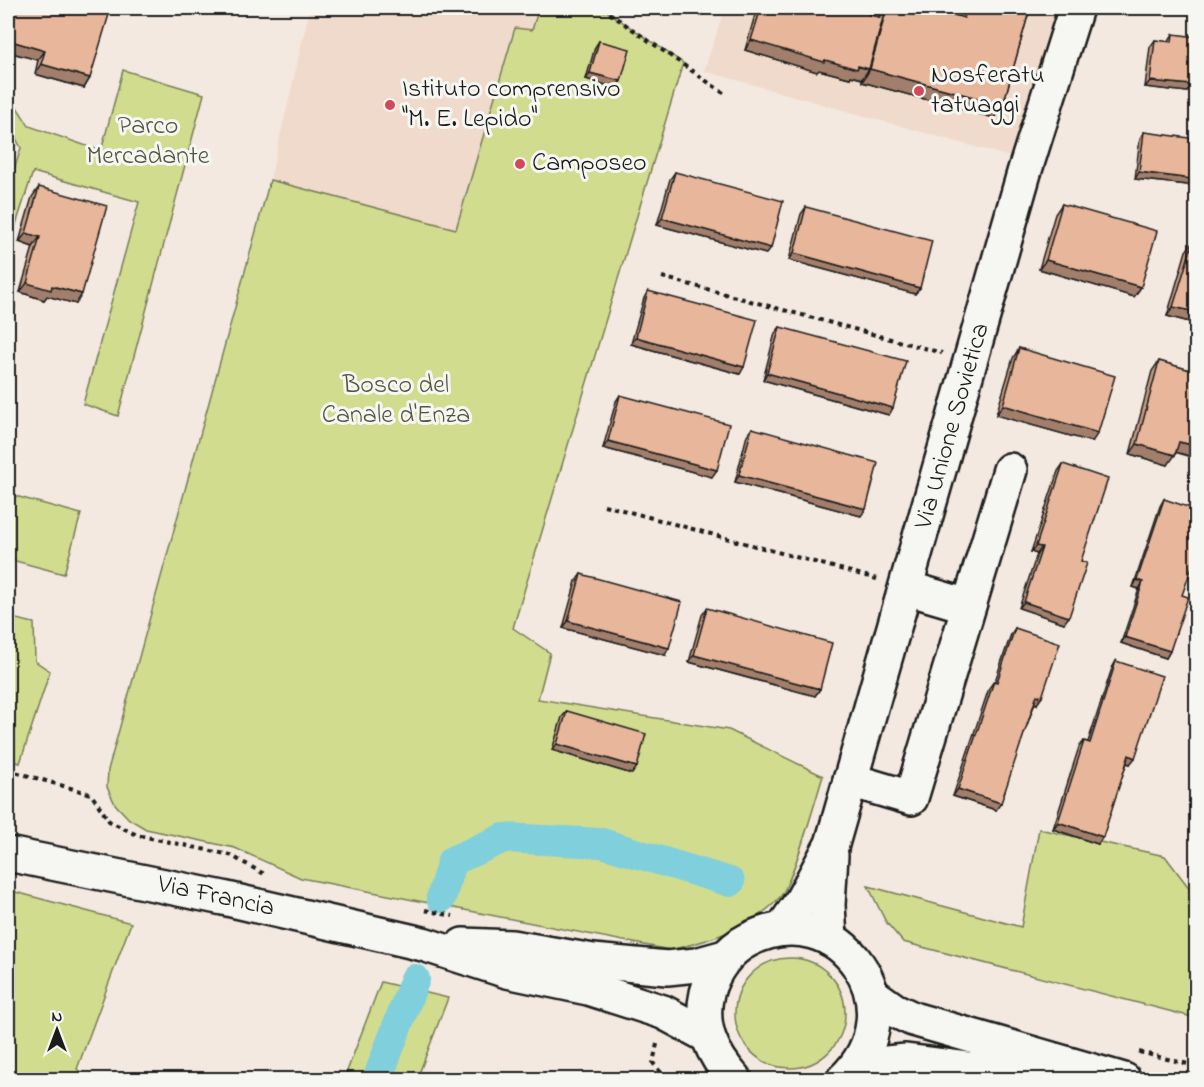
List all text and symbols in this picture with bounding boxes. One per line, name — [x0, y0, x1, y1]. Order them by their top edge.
place label: Nosferatu tatuaggi — [931, 57, 1045, 125]
place label: Istituto comprensivo "M. E. Lepido" — [402, 71, 620, 139]
marker: Nosferatu tatuaggi — [912, 84, 926, 98]
marker: Istituto comprensivo "M. E. Lepido" — [383, 98, 397, 112]
park label: Parco Mercadante — [87, 108, 210, 176]
place label: Camposeo — [532, 145, 647, 183]
marker: Camposeo — [513, 157, 527, 171]
street label: Via Unione Sovietica — [905, 319, 1001, 534]
park label: Bosco del Canale d'Enza — [322, 367, 470, 435]
street label: Via Francia — [153, 866, 278, 928]
north arrow — [27, 1000, 87, 1060]
text: N — [52, 1005, 63, 1029]

